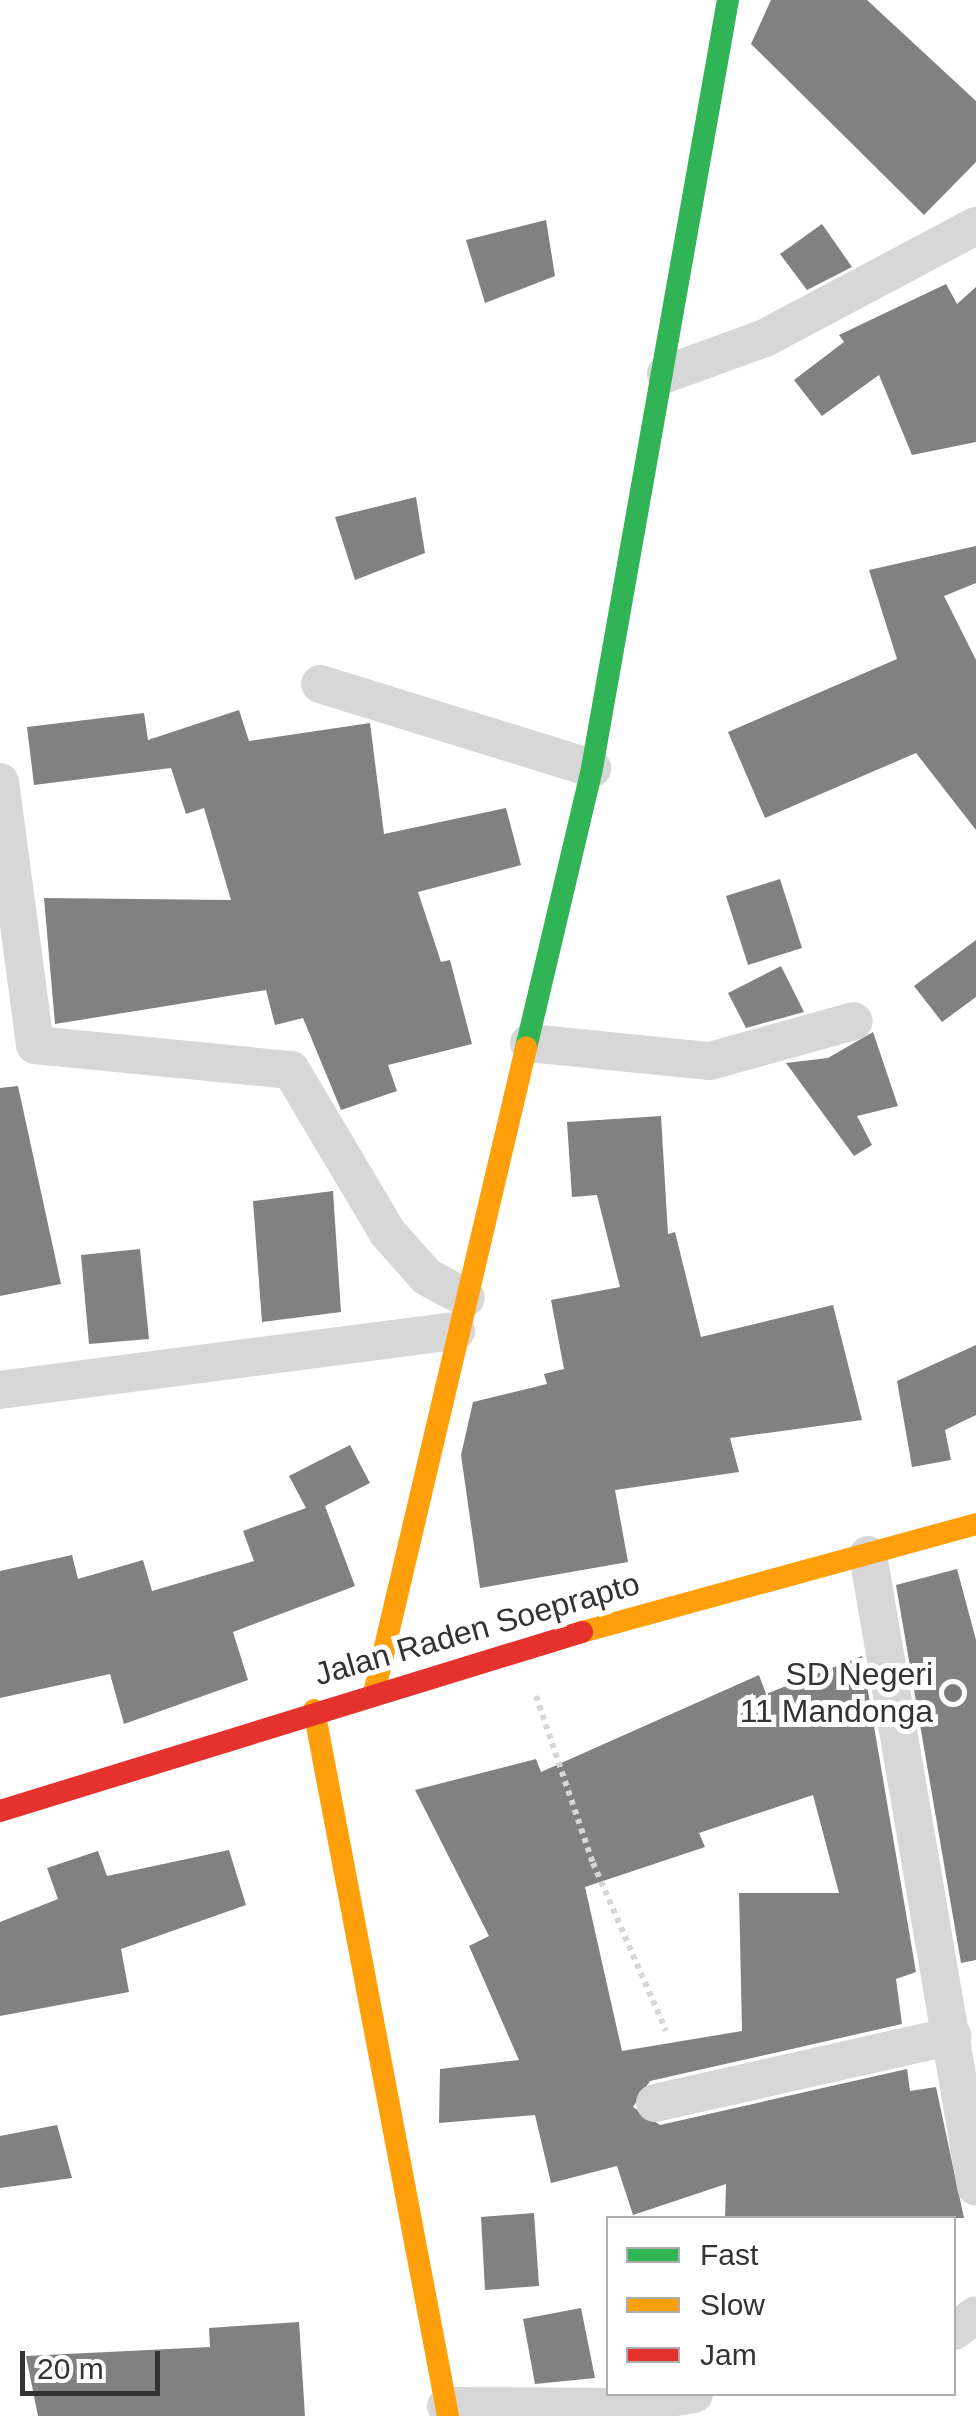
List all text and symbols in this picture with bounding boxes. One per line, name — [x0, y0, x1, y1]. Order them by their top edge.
street label: Jalan Raden Soeprapto — [310, 1564, 644, 1694]
place label: SD Negeri 11 Mandonga — [740, 1656, 933, 1731]
marker: SD Negeri 11 Mandonga — [942, 1682, 964, 1704]
legend — [606, 2216, 956, 2396]
text: Fast — [700, 2238, 758, 2271]
text: Slow — [700, 2288, 765, 2321]
scale bar — [25, 2331, 165, 2393]
text: Jam — [700, 2338, 757, 2371]
text: 20 m — [37, 2352, 104, 2385]

